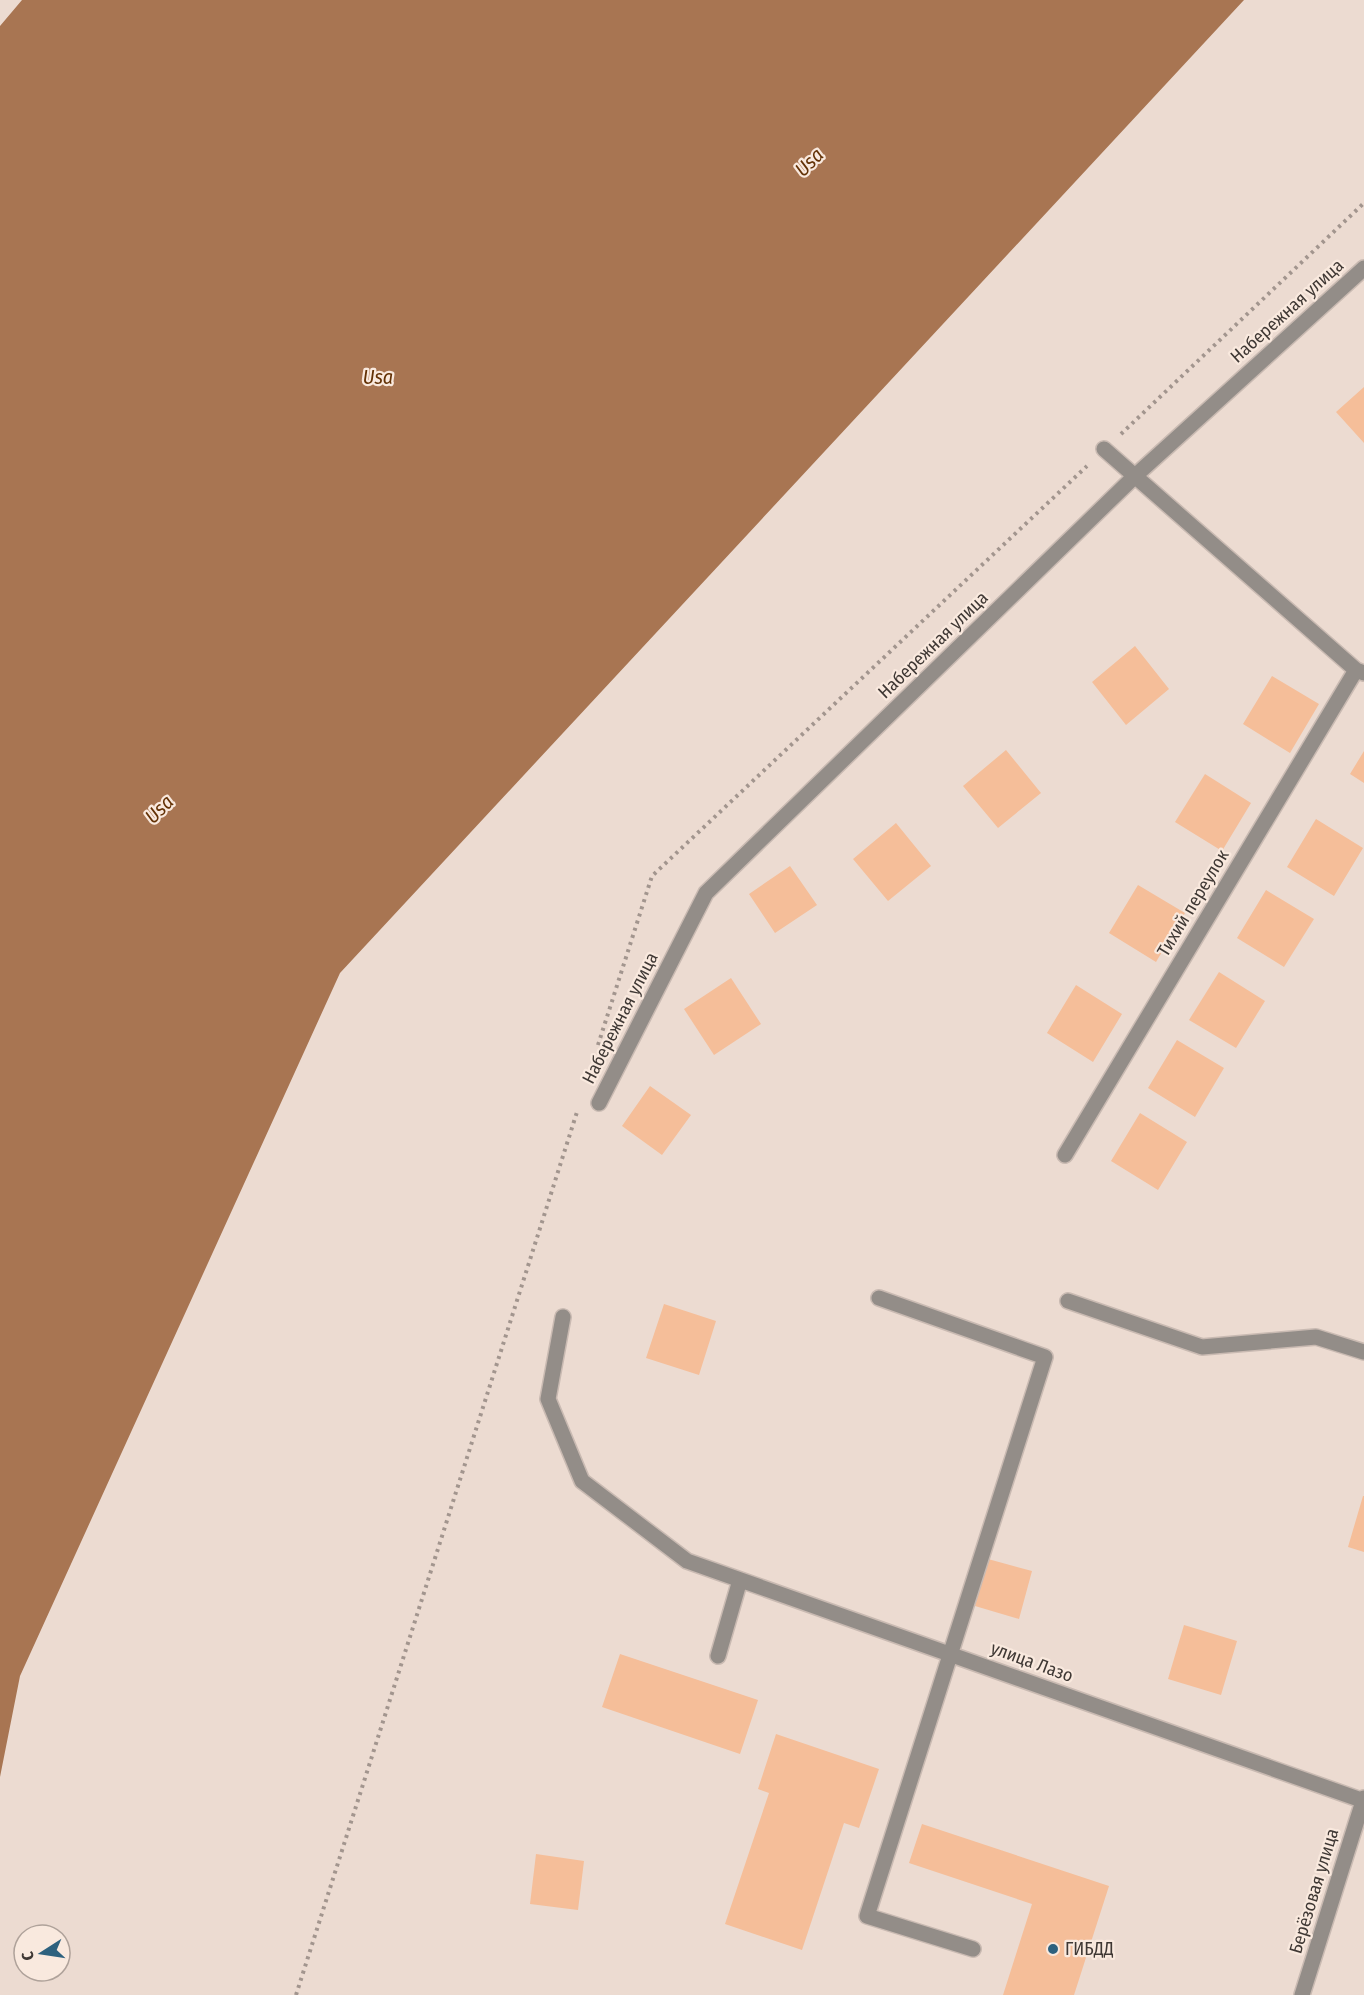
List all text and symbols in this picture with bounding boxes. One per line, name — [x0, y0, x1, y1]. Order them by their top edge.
water label: Usa — [790, 143, 828, 181]
street label: Набережная улица — [1226, 254, 1348, 368]
water label: Usa — [363, 365, 393, 389]
street label: Набережная улица — [873, 587, 993, 703]
water label: Usa — [140, 790, 178, 828]
street label: Тихий переулок — [1152, 845, 1234, 960]
street label: Набережная улица — [577, 948, 663, 1087]
street label: улица Лазо — [988, 1637, 1076, 1687]
street label: Берёзовая улица — [1285, 1826, 1344, 1956]
north arrow — [12, 1923, 72, 1983]
place label: ГИБДД — [1065, 1938, 1114, 1960]
marker: ГИБДД — [1046, 1942, 1060, 1956]
text: С — [18, 1949, 38, 1962]

